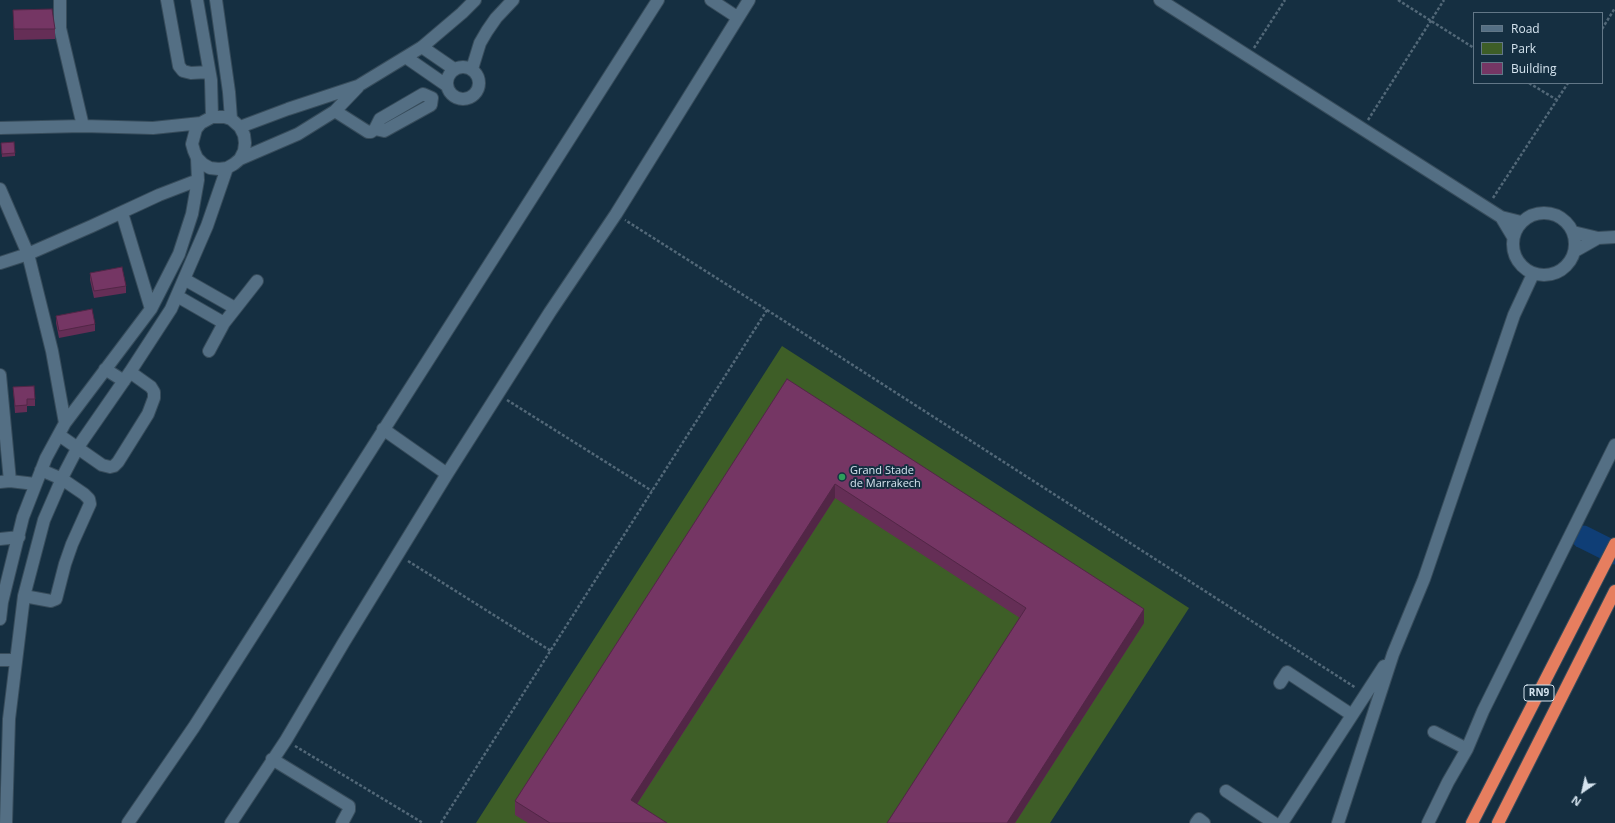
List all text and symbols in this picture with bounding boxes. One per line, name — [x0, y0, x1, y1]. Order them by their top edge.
legend — [1473, 12, 1603, 84]
text: Road — [1511, 20, 1540, 37]
text: Park — [1511, 40, 1536, 57]
text: Building — [1511, 60, 1556, 77]
place label: Grand Stade de Marrakech — [850, 464, 921, 490]
marker: Grand Stade de Marrakech — [837, 472, 847, 482]
road number: RN9 — [1524, 685, 1554, 701]
north arrow — [1563, 771, 1603, 811]
text: N — [1568, 793, 1584, 810]

